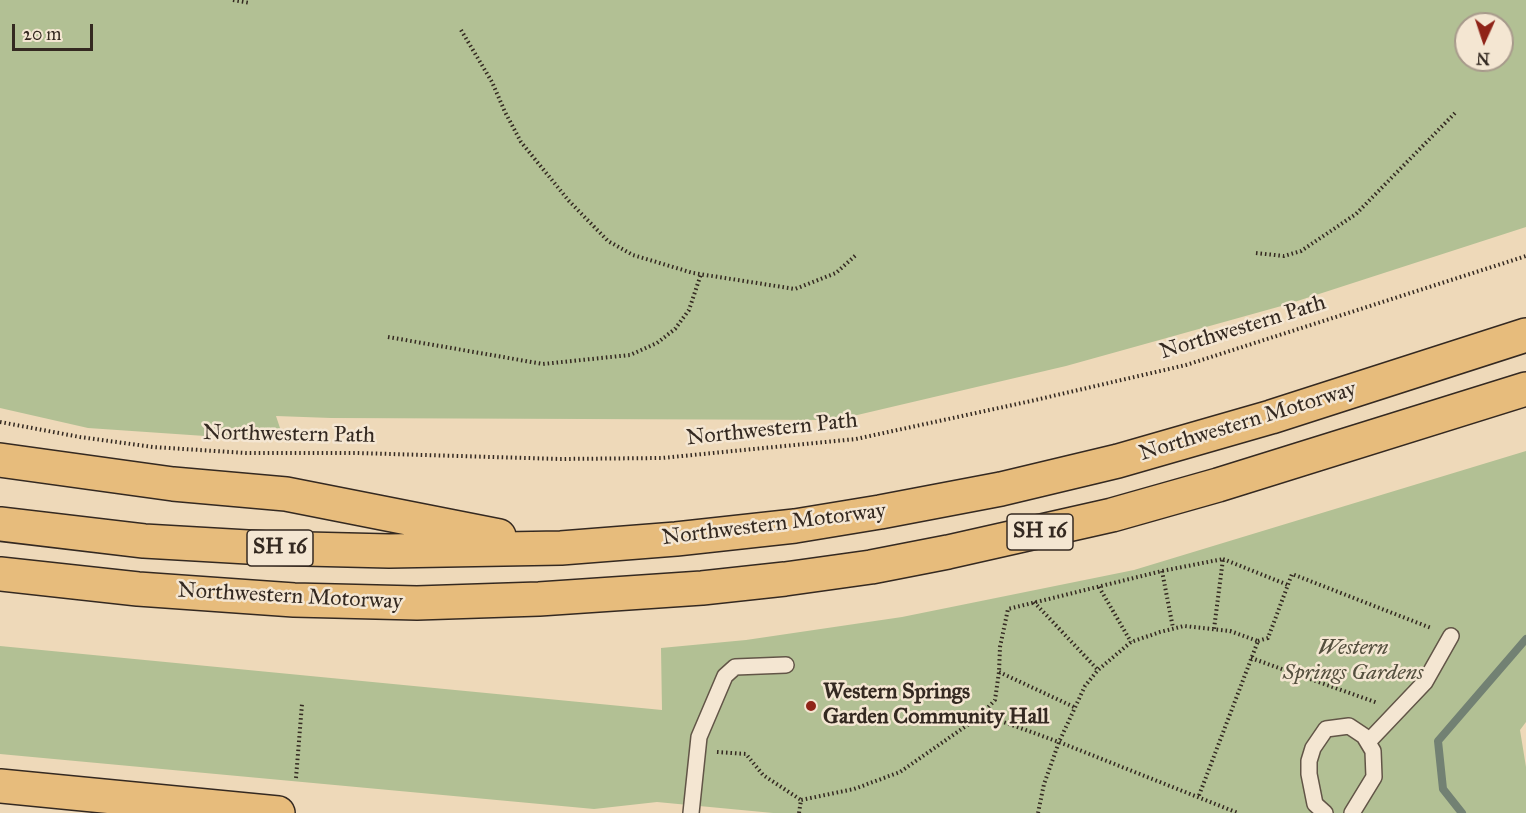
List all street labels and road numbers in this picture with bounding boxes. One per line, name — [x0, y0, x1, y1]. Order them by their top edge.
street label: Northwestern Path — [1157, 290, 1329, 366]
street label: Northwestern Motorway — [1136, 376, 1360, 468]
street label: Northwestern Path — [685, 408, 859, 452]
street label: Northwestern Path — [203, 420, 375, 450]
street label: Northwestern Motorway — [661, 498, 887, 552]
road number: SH 16 — [1007, 514, 1073, 550]
road number: SH 16 — [247, 530, 313, 566]
street label: Northwestern Motorway — [177, 578, 403, 616]

